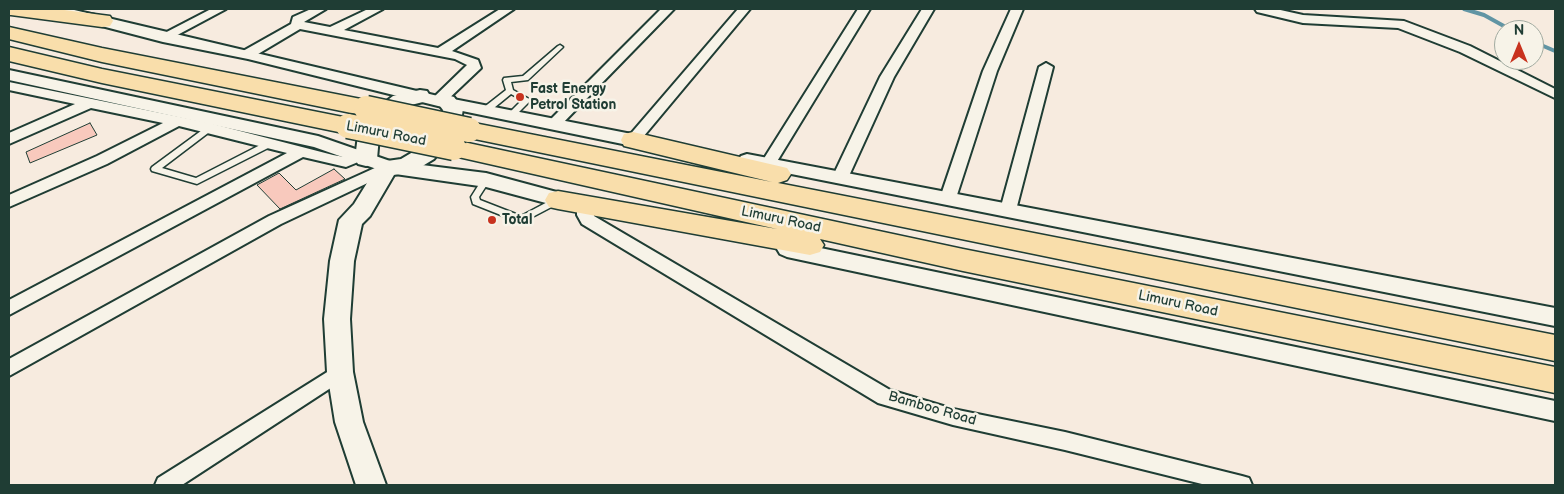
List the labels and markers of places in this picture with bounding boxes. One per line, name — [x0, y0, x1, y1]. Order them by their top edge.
place label: Fast Energy Petrol Station — [530, 81, 616, 114]
marker: Fast Energy Petrol Station — [514, 91, 526, 103]
place label: Total — [502, 212, 532, 228]
marker: Total — [486, 214, 498, 226]

